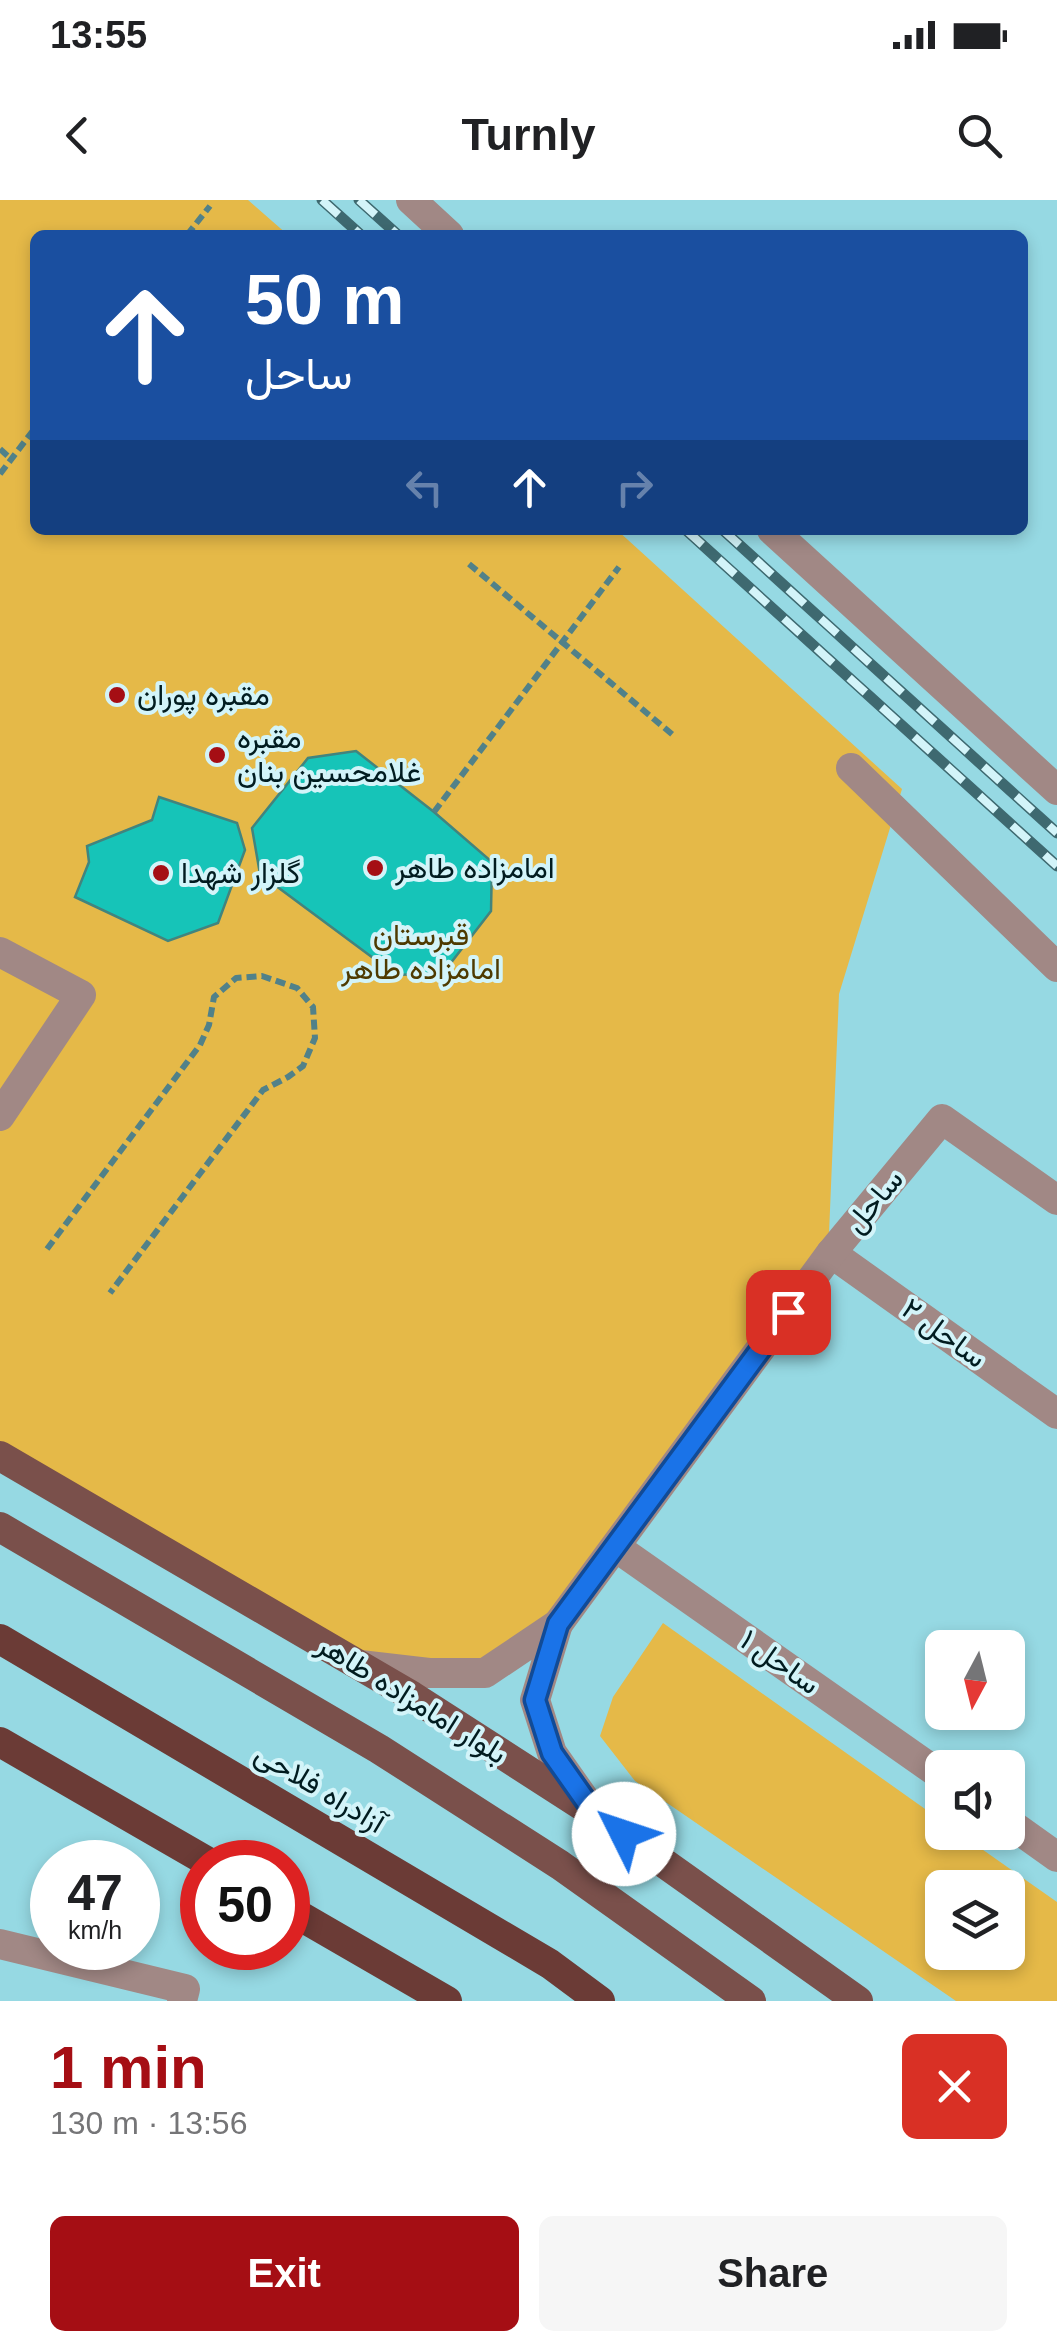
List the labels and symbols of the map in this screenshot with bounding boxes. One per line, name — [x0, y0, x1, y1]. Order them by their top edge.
place label: مقبره پوران — [137, 678, 270, 715]
marker: مقبره پوران — [106, 684, 128, 706]
place label: مقبره غلامحسین بنان — [237, 721, 421, 790]
marker: مقبره غلامحسین بنان — [206, 744, 228, 766]
place label: امامزاده طاهر — [394, 851, 555, 886]
place label: گلزار شهدا — [181, 856, 300, 891]
marker: امامزاده طاهر — [364, 857, 386, 879]
marker: گلزار شهدا — [150, 862, 172, 884]
park label: قبرستان امامزاده طاهر — [340, 918, 501, 987]
street label: ساحل — [838, 1163, 910, 1239]
pin — [746, 1270, 831, 1355]
street label: ساحل ۲ — [895, 1291, 993, 1375]
street label: ساحل ۱ — [734, 1623, 826, 1701]
street label: بلوار امامزاده طاهر — [310, 1627, 513, 1772]
north arrow — [925, 1630, 1025, 1730]
street label: آزادراه فلاحی — [248, 1736, 393, 1842]
position arrow — [572, 1782, 676, 1886]
speed limit sign: 50 — [180, 1840, 310, 1970]

